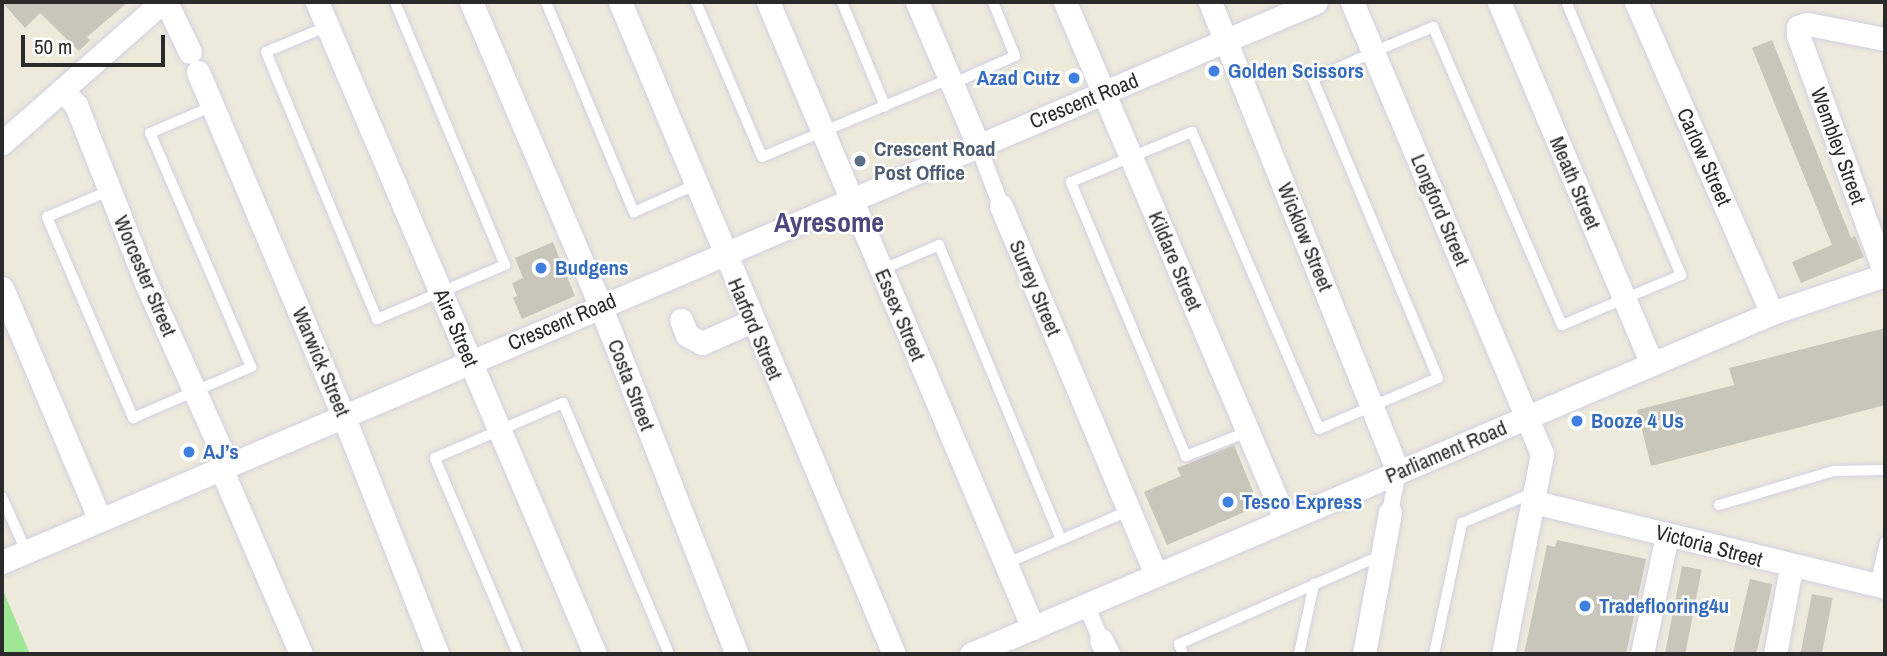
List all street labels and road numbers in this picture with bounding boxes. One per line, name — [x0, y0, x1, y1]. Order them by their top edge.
street label: Crescent Road — [1026, 68, 1142, 134]
street label: Wembley Street — [1805, 84, 1871, 208]
street label: Carlow Street — [1671, 104, 1737, 210]
street label: Meath Street — [1544, 133, 1606, 233]
street label: Longford Street — [1405, 150, 1475, 270]
street label: Wicklow Street — [1272, 179, 1338, 295]
street label: Kildare Street — [1143, 208, 1207, 314]
street label: Worcester Street — [108, 212, 182, 340]
street label: Surrey Street — [1004, 236, 1066, 340]
street label: Essex Street — [869, 265, 931, 365]
street label: Harford Street — [722, 274, 788, 384]
street label: Aire Street — [428, 285, 484, 371]
street label: Crescent Road — [504, 288, 620, 356]
street label: Warwick Street — [287, 304, 355, 420]
street label: Costa Street — [602, 336, 660, 434]
street label: Parliament Road — [1382, 415, 1510, 489]
street label: Victoria Street — [1653, 520, 1765, 572]

